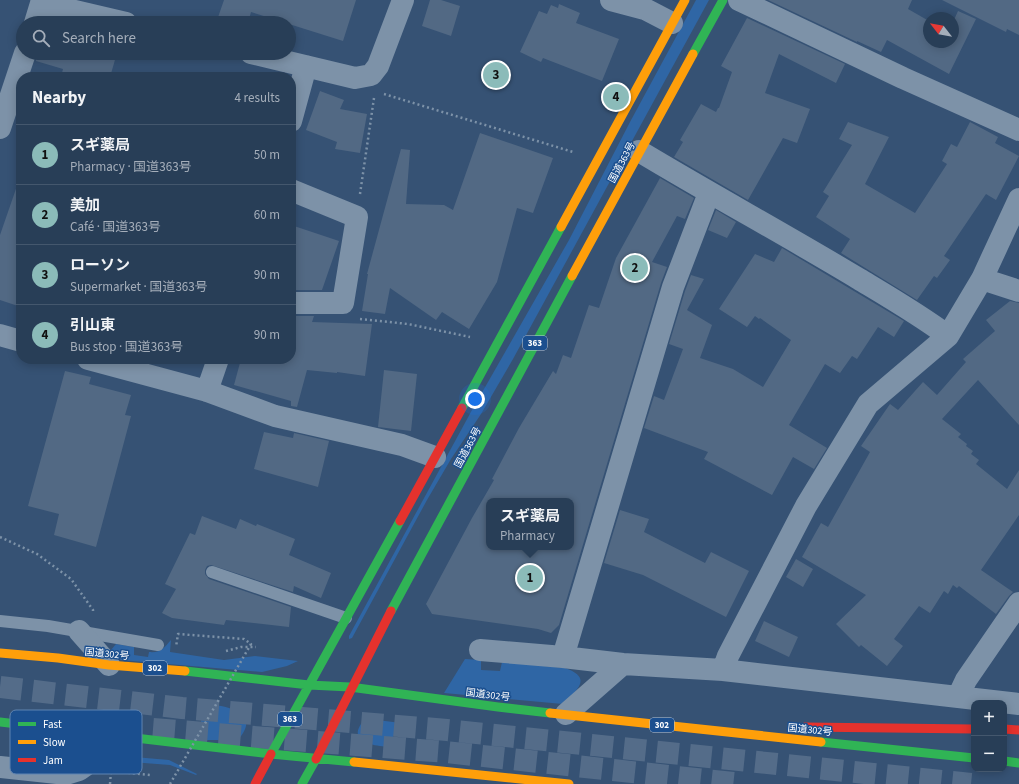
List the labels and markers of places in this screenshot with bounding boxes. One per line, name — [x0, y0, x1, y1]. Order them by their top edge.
pin: 3 — [483, 60, 509, 90]
pin: 4 — [603, 82, 629, 112]
pin: 2 — [622, 253, 648, 283]
pin: 1 — [517, 563, 543, 593]

